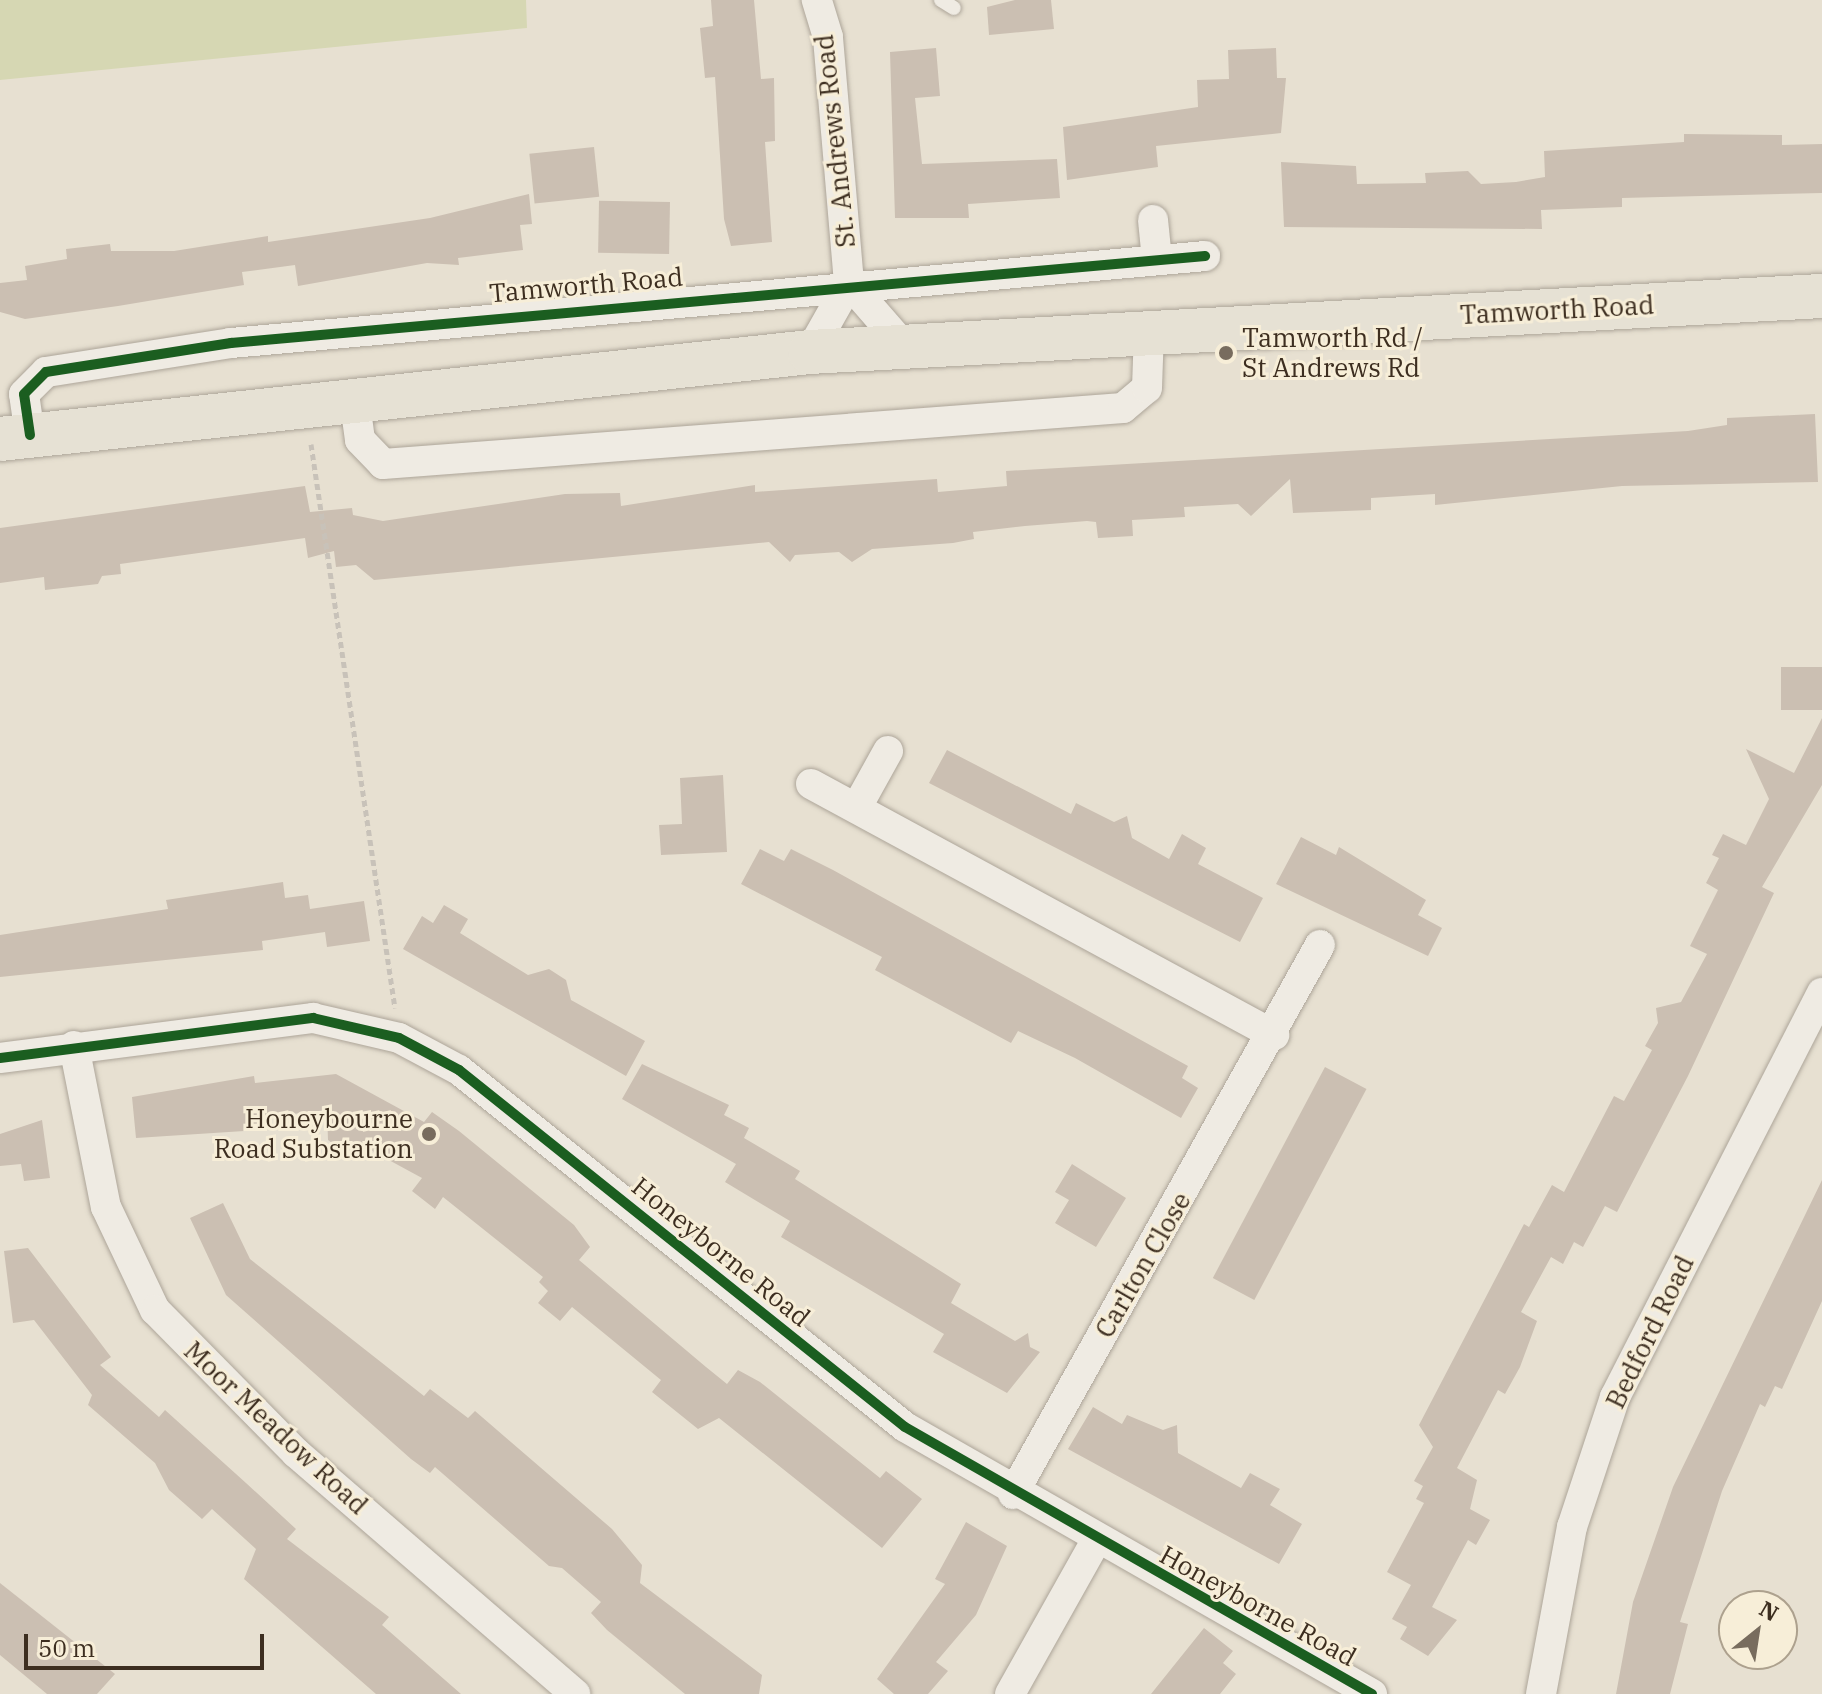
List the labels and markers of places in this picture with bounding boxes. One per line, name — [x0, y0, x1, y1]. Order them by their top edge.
place label: Tamworth Rd / St Andrews Rd — [1242, 322, 1423, 384]
marker: Tamworth Rd / St Andrews Rd — [1217, 344, 1235, 362]
place label: Honeybourne Road Substation — [214, 1103, 413, 1164]
marker: Honeybourne Road Substation — [420, 1125, 438, 1143]

